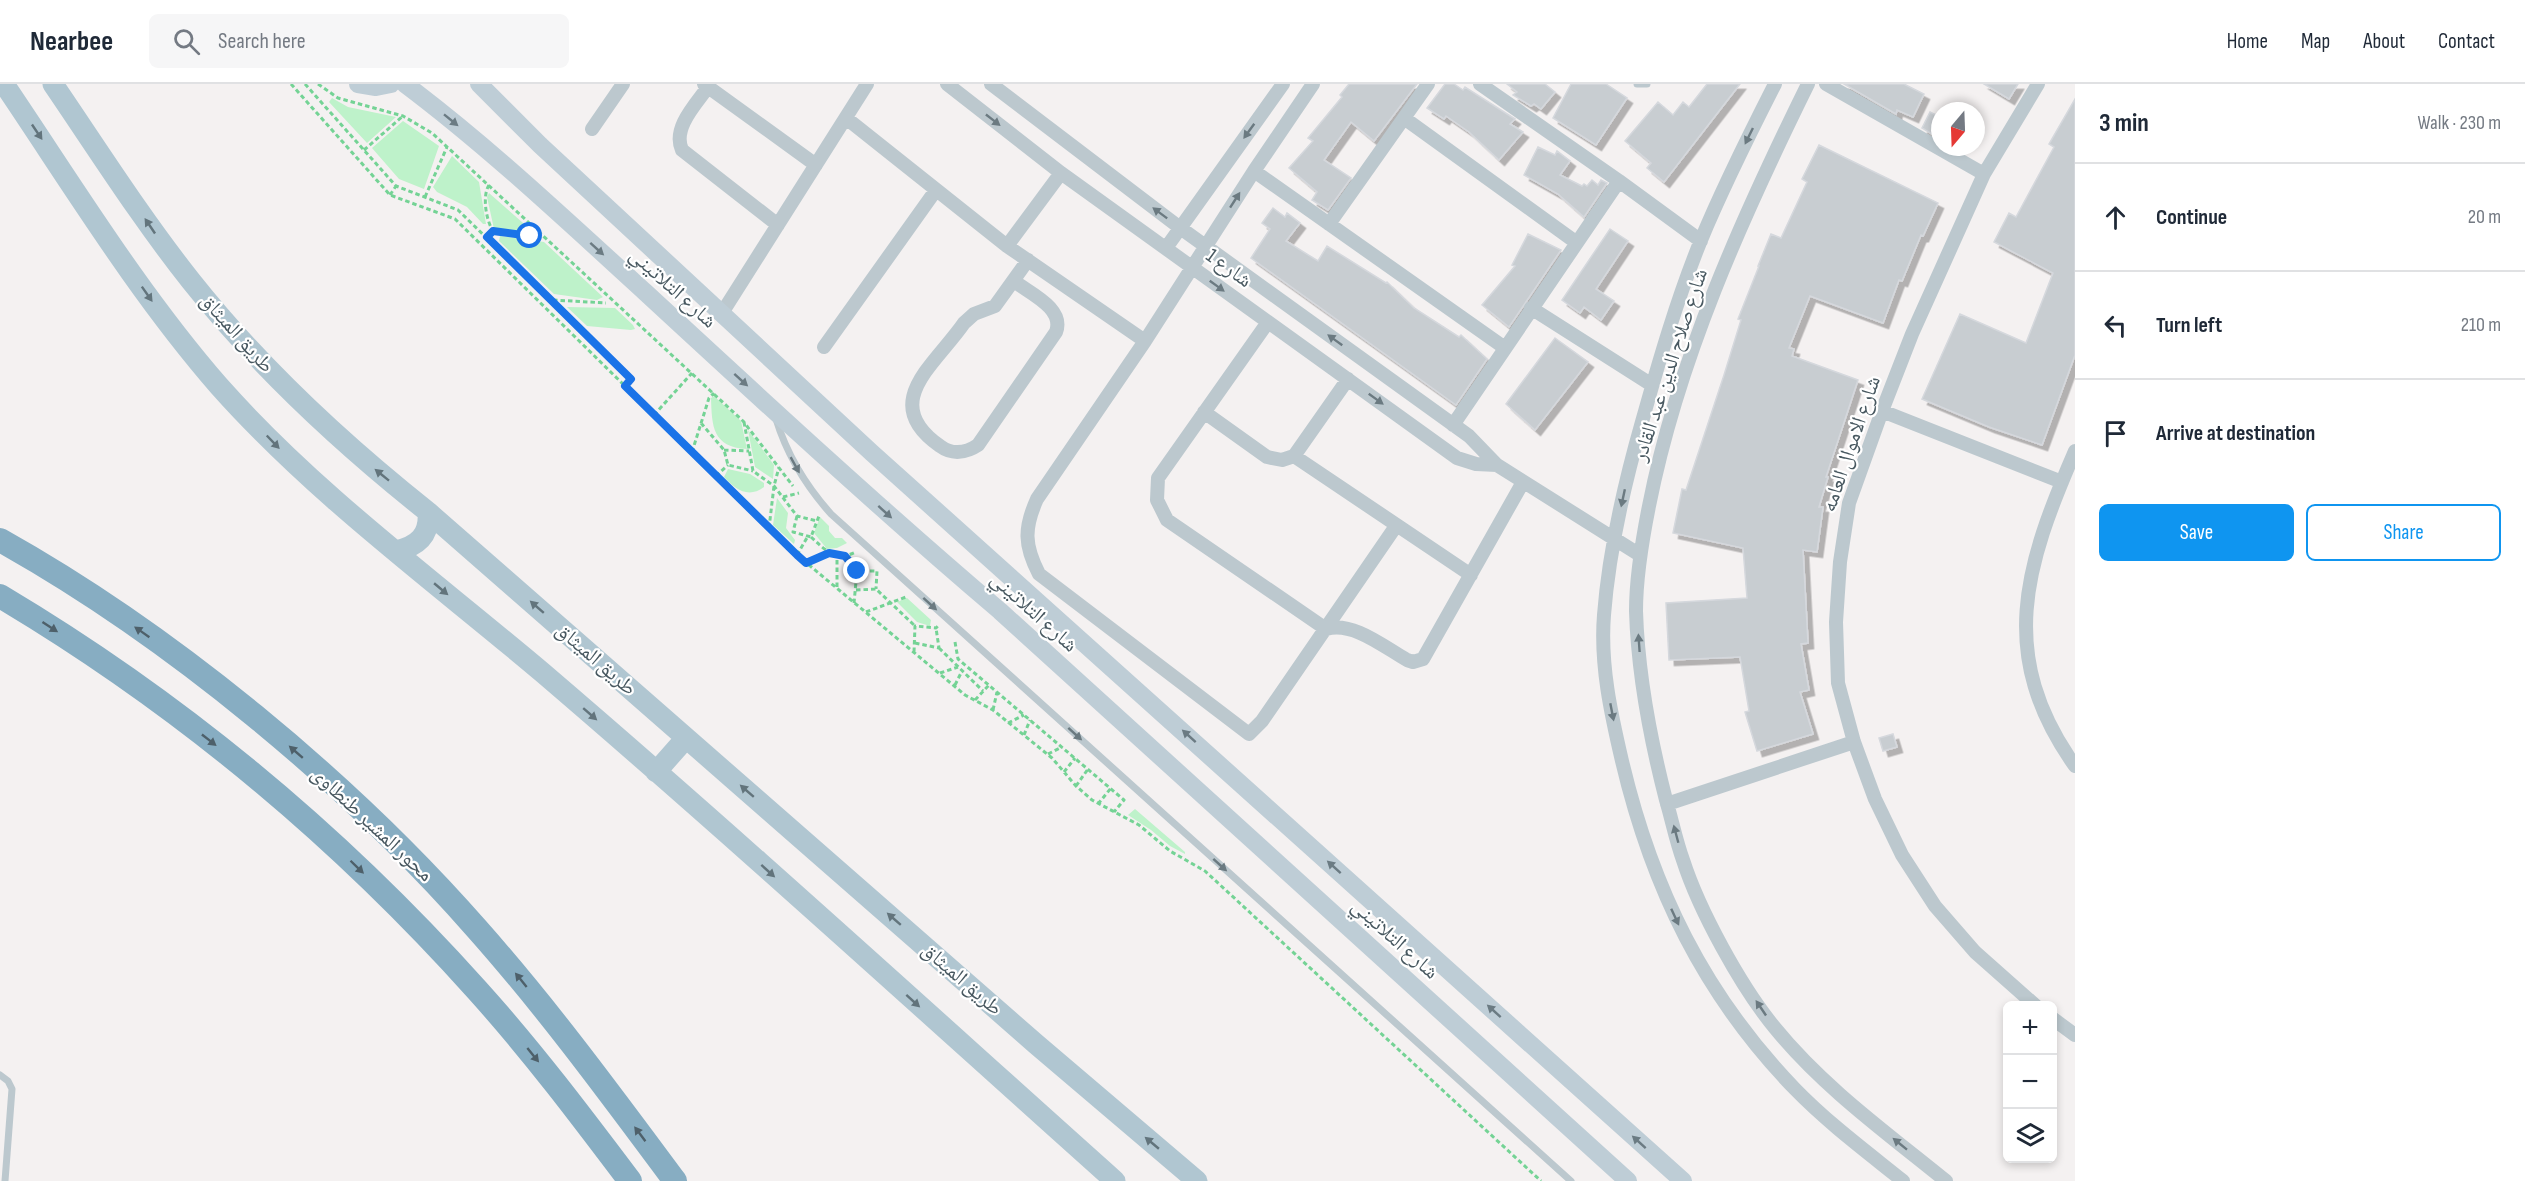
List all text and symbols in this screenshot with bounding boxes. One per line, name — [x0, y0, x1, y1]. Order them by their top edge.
search box — [149, 14, 569, 68]
text: Nearbee — [30, 25, 113, 58]
icon: search — [170, 25, 203, 58]
text: Search here — [218, 28, 306, 55]
text: Home — [2227, 29, 2268, 54]
text: Map — [2301, 29, 2330, 54]
text: About — [2363, 29, 2405, 54]
text: Contact — [2438, 29, 2495, 54]
north arrow — [1931, 102, 1985, 156]
text: 3 min — [2099, 108, 2149, 139]
text: Walk · 230 m — [2418, 111, 2501, 135]
one-way arrow — [443, 113, 459, 126]
one-way arrow — [985, 114, 1001, 126]
one-way arrow — [1243, 123, 1255, 139]
one-way arrow — [31, 124, 43, 140]
one-way arrow — [1744, 128, 1753, 145]
one-way arrow — [1229, 192, 1240, 209]
icon: ahead — [2099, 201, 2132, 234]
text: Continue — [2156, 204, 2227, 231]
text: 20 m — [2468, 205, 2501, 229]
one-way arrow — [1152, 206, 1168, 219]
one-way arrow — [144, 218, 156, 234]
route start — [516, 222, 542, 248]
one-way arrow — [589, 242, 604, 255]
street label: شارع التلاتيني — [622, 242, 722, 336]
street label: شارع 1 — [1201, 243, 1257, 293]
street label: شارع صلاح الدين عبد القادر — [1627, 265, 1713, 466]
one-way arrow — [1209, 280, 1225, 292]
one-way arrow — [141, 285, 153, 301]
street label: طريق الميثاق — [195, 288, 279, 378]
icon: left — [2099, 309, 2132, 342]
text: Turn left — [2156, 312, 2222, 339]
text: 210 m — [2461, 313, 2501, 337]
one-way arrow — [1327, 334, 1342, 346]
one-way arrow — [733, 373, 748, 386]
street label: شارع الاموال العامه — [1816, 373, 1886, 515]
one-way arrow — [1368, 393, 1383, 405]
icon: arrive — [2099, 417, 2132, 450]
text: Arrive at destination — [2156, 420, 2315, 447]
one-way arrow — [265, 435, 279, 449]
one-way arrow — [790, 456, 800, 473]
one-way arrow — [375, 469, 390, 482]
one-way arrow — [1618, 489, 1627, 508]
button: Save — [2099, 504, 2294, 561]
button: Share — [2306, 504, 2501, 561]
one-way arrow — [877, 505, 892, 518]
route end — [843, 557, 869, 583]
street label: شارع التلاتيني — [983, 566, 1083, 660]
one-way arrow — [433, 582, 449, 595]
one-way arrow — [922, 597, 937, 610]
one-way arrow — [530, 601, 545, 614]
street label: طريق الميثاق — [551, 617, 641, 701]
one-way arrow — [42, 621, 58, 632]
one-way arrow — [135, 626, 151, 638]
one-way arrow — [1634, 634, 1643, 653]
one-way arrow — [1608, 703, 1617, 722]
one-way arrow — [582, 707, 597, 720]
one-way arrow — [1067, 727, 1082, 740]
one-way arrow — [1182, 730, 1196, 744]
one-way arrow — [201, 733, 217, 746]
one-way arrow — [288, 745, 303, 759]
street label: محور المشير طنطاوى — [306, 761, 438, 887]
one-way arrow — [740, 785, 755, 798]
one-way arrow — [1670, 825, 1680, 843]
one-way arrow — [1212, 858, 1227, 871]
one-way arrow — [349, 859, 363, 873]
one-way arrow — [1327, 861, 1342, 874]
one-way arrow — [760, 864, 775, 877]
street label: شارع التلاتيني — [1344, 893, 1444, 987]
one-way arrow — [1670, 909, 1680, 927]
one-way arrow — [886, 913, 902, 926]
street label: طريق الميثاق — [917, 937, 1007, 1021]
one-way arrow — [515, 972, 528, 988]
one-way arrow — [906, 994, 921, 1008]
one-way arrow — [1756, 1000, 1767, 1016]
map controls — [2003, 1001, 2057, 1163]
button: + — [2003, 1001, 2057, 1055]
one-way arrow — [1487, 1004, 1502, 1018]
one-way arrow — [526, 1047, 539, 1062]
button: − — [2003, 1055, 2057, 1109]
button: layers — [2003, 1109, 2057, 1163]
one-way arrow — [635, 1127, 647, 1142]
one-way arrow — [1632, 1135, 1647, 1149]
one-way arrow — [1145, 1137, 1160, 1150]
one-way arrow — [1892, 1138, 1908, 1151]

